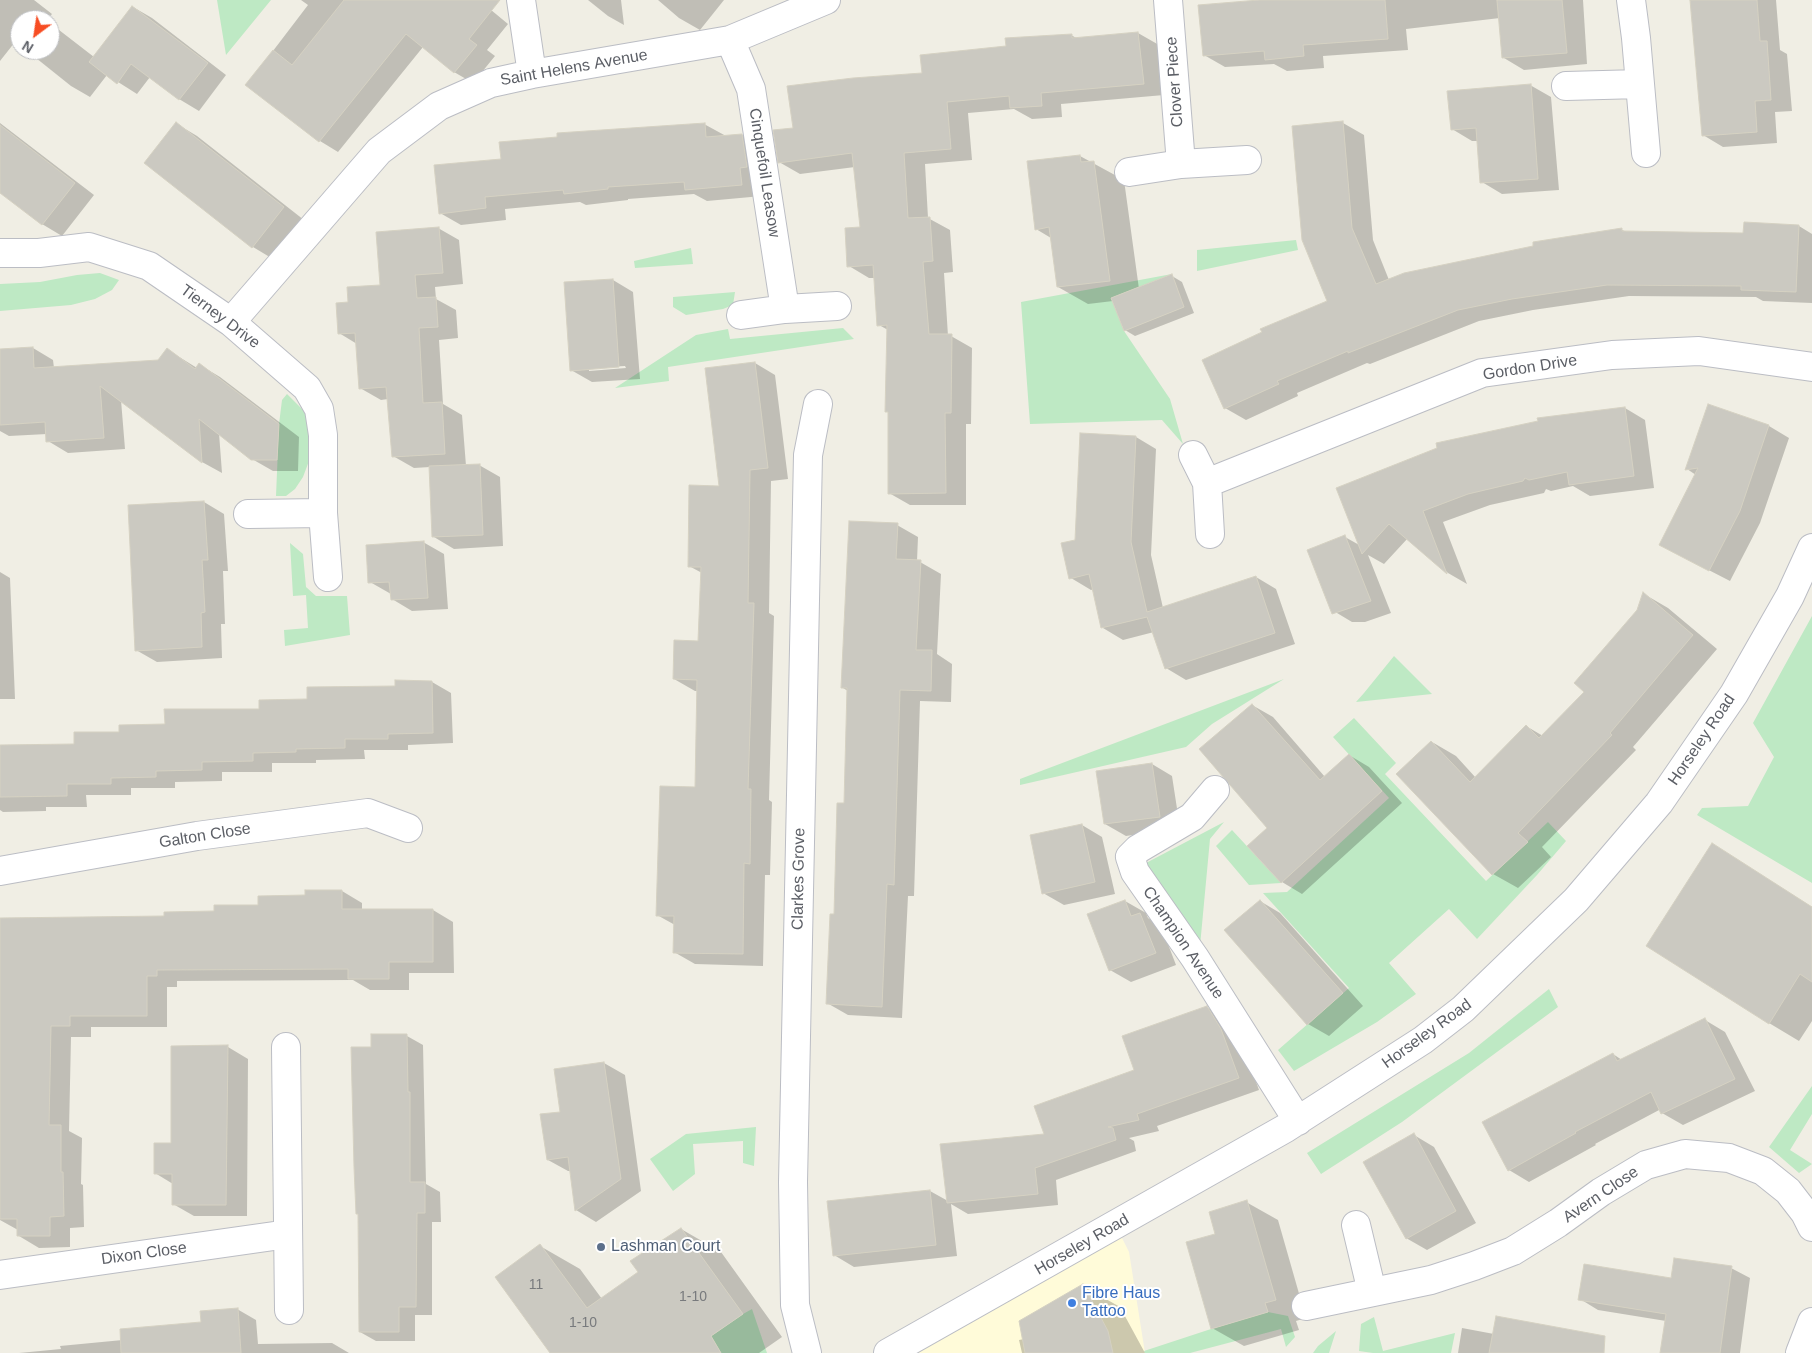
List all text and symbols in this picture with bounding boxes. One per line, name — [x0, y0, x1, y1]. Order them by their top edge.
north arrow — [10, 10, 60, 60]
street label: Clover Piece — [1162, 36, 1188, 128]
text: N — [19, 38, 36, 56]
street label: Saint Helens Avenue — [499, 46, 649, 90]
street label: Cinquefoil Leasow — [744, 107, 784, 239]
street label: Tierney Drive — [176, 281, 264, 353]
street label: Gordon Drive — [1482, 351, 1578, 385]
street label: Horseley Road — [1664, 691, 1740, 789]
street label: Galton Close — [158, 819, 252, 853]
street label: Clarkes Grove — [789, 828, 809, 930]
street label: Champion Avenue — [1138, 883, 1228, 1003]
street label: Horseley Road — [1379, 995, 1475, 1073]
street label: Avern Close — [1560, 1163, 1642, 1227]
street label: Horseley Road — [1031, 1210, 1133, 1280]
place label: Lashman Court — [611, 1237, 720, 1257]
street label: Dixon Close — [100, 1238, 188, 1270]
marker: Lashman Court — [595, 1241, 607, 1253]
house number: 11 — [529, 1277, 543, 1293]
place label: Fibre Haus Tattoo — [1082, 1284, 1160, 1322]
house number: 1-10 — [679, 1289, 707, 1305]
marker: Fibre Haus Tattoo — [1066, 1297, 1078, 1309]
house number: 1-10 — [569, 1315, 597, 1331]

